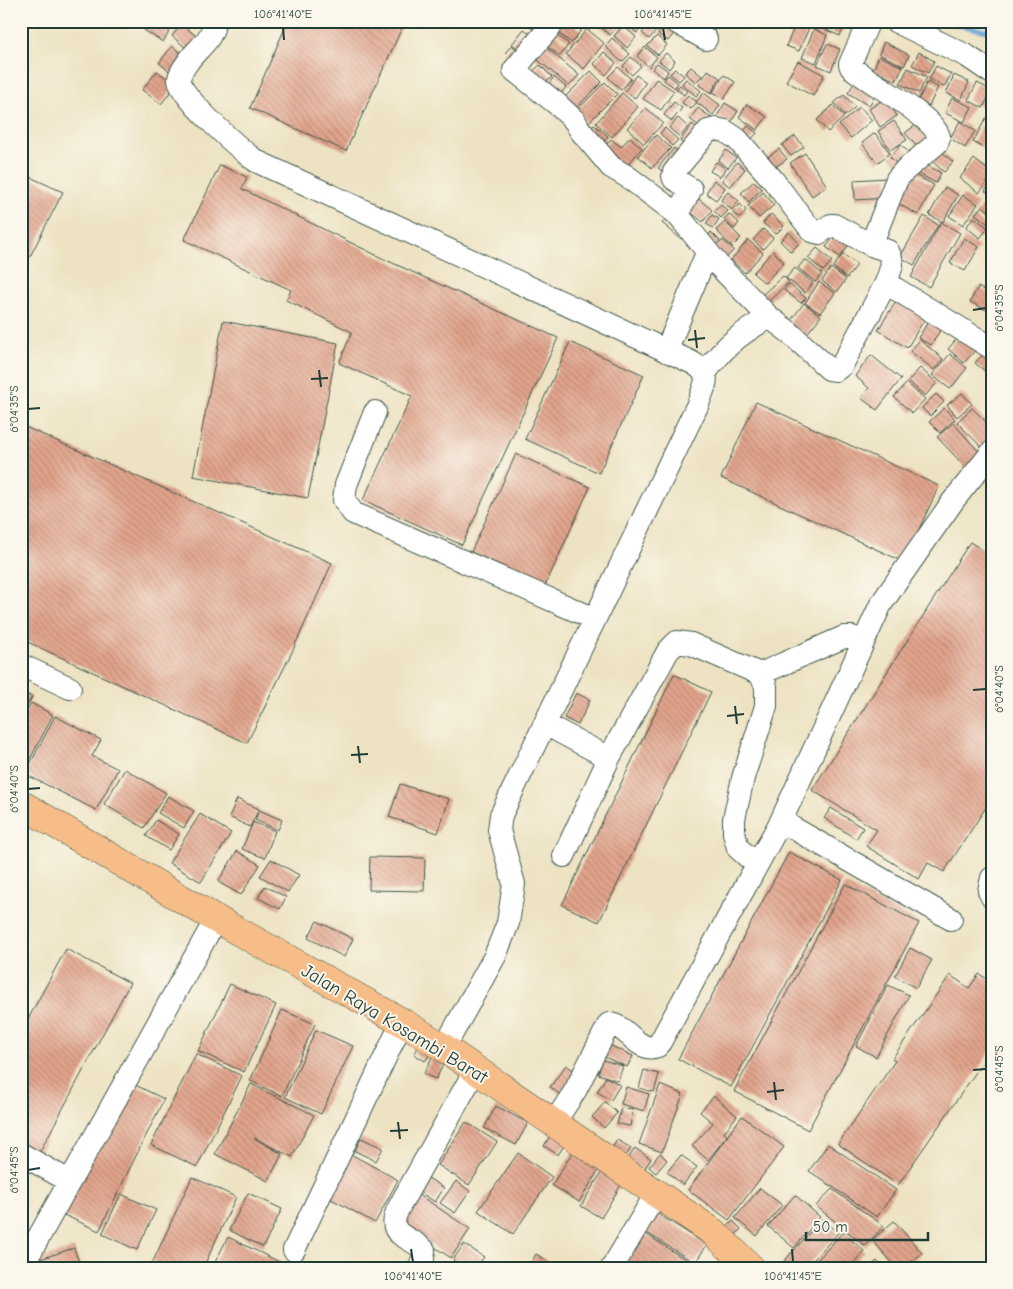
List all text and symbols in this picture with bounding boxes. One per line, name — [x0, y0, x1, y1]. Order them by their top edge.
text: 106°41'40"E — [254, 7, 312, 21]
text: 106°41'45"E — [634, 7, 692, 21]
text: 6°04'35"S — [992, 284, 1006, 332]
text: 6°04'35"S — [7, 385, 21, 433]
text: 6°04'40"S — [992, 665, 1006, 713]
text: 6°04'40"S — [7, 765, 21, 813]
street label: Jalan Raya Kosambi Barat — [297, 959, 492, 1089]
text: 6°04'45"S — [992, 1045, 1006, 1093]
text: 6°04'45"S — [7, 1146, 21, 1194]
scale bar — [806, 1209, 928, 1241]
text: 50 m — [813, 1218, 848, 1236]
text: 106°41'40"E — [384, 1269, 442, 1283]
text: 106°41'45"E — [764, 1269, 822, 1283]

